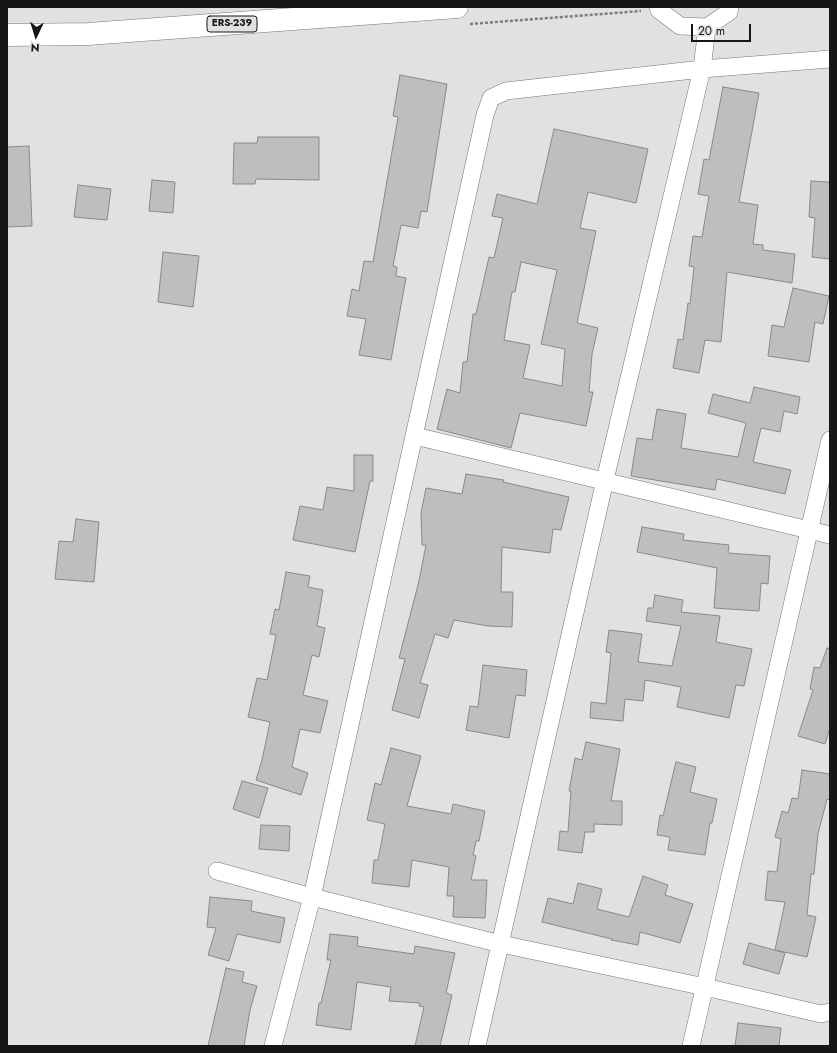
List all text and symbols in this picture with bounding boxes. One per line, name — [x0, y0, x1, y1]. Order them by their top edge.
north arrow — [16, 16, 56, 56]
road number: ERS-239 — [207, 16, 257, 32]
scale bar — [693, 16, 753, 42]
text: 20 m — [698, 22, 725, 40]
text: N — [30, 40, 40, 56]

